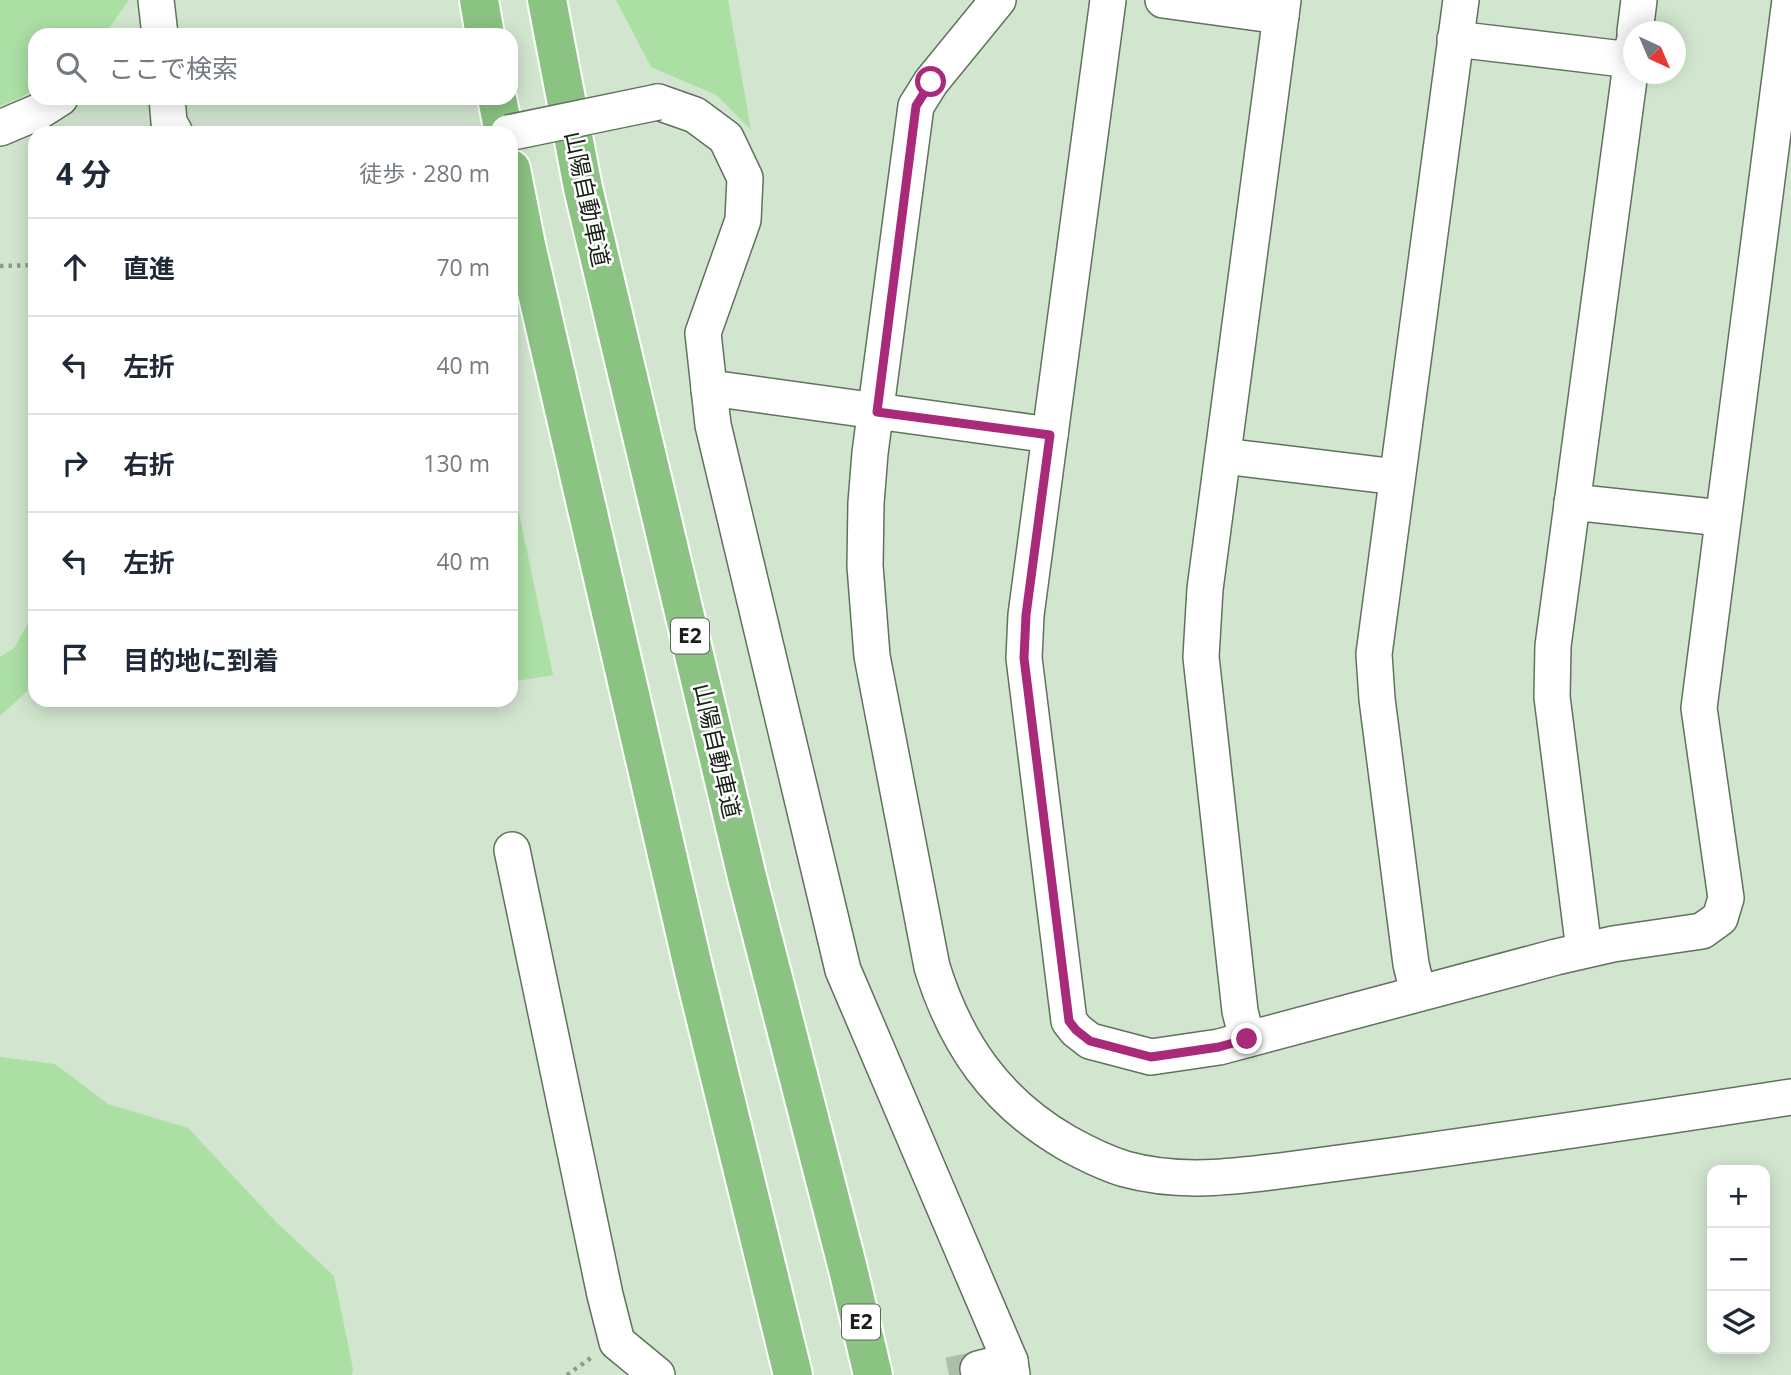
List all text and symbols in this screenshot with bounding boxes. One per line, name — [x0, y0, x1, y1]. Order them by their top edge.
north arrow — [1623, 21, 1686, 84]
search box — [28, 28, 518, 105]
icon: search — [52, 48, 90, 86]
text: ここで検索 — [108, 50, 238, 86]
route start — [915, 66, 946, 97]
street label: 山陽自動車道 — [558, 128, 618, 270]
text: 4 分 — [56, 153, 111, 194]
text: 徒歩 · 280 m — [359, 157, 490, 189]
icon: ahead — [56, 248, 94, 286]
text: 直進 — [123, 250, 175, 286]
text: 70 m — [436, 251, 490, 283]
icon: left — [56, 346, 94, 384]
text: 左折 — [123, 348, 175, 384]
text: 40 m — [436, 349, 490, 381]
icon: right — [56, 444, 94, 482]
text: 右折 — [123, 446, 175, 482]
text: 130 m — [423, 447, 490, 479]
icon: left — [56, 542, 94, 580]
text: 左折 — [123, 544, 175, 580]
text: 40 m — [436, 545, 490, 577]
road number: E2 — [671, 618, 709, 654]
icon: arrive — [56, 640, 94, 678]
text: 目的地に到着 — [123, 642, 279, 678]
street label: 山陽自動車道 — [687, 680, 749, 822]
route end — [1231, 1023, 1262, 1054]
map controls — [1707, 1165, 1770, 1354]
button: + — [1707, 1165, 1770, 1228]
button: − — [1707, 1228, 1770, 1291]
button: layers — [1707, 1291, 1770, 1354]
road number: E2 — [842, 1304, 880, 1340]

